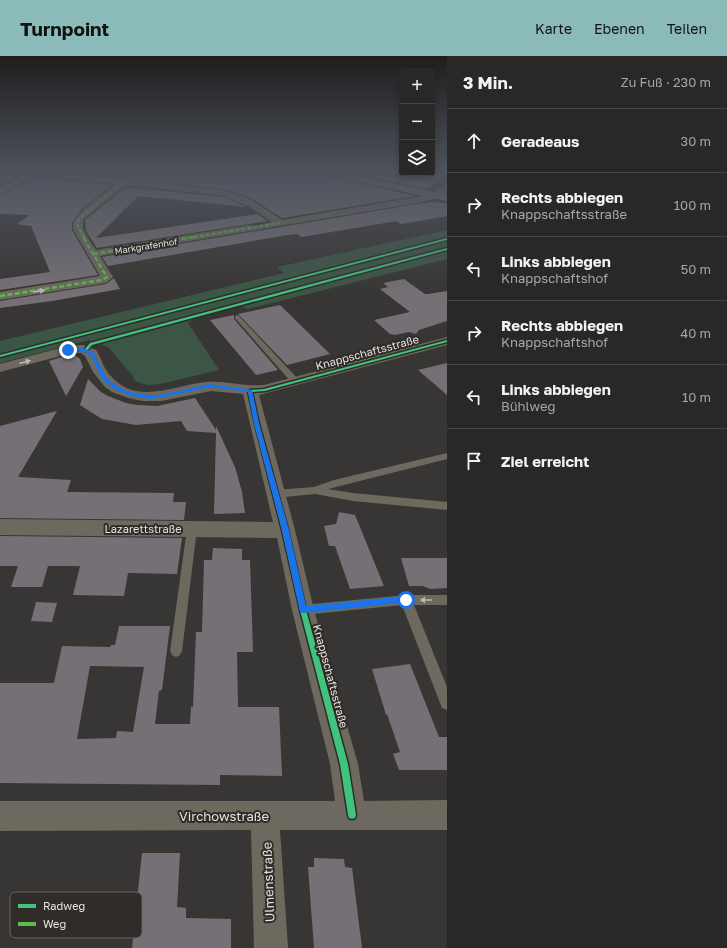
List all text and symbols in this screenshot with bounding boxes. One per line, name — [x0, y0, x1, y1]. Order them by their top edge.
text: Turnpoint — [20, 17, 109, 40]
text: Karte — [535, 20, 572, 37]
text: Ebenen — [594, 20, 645, 37]
text: Teilen — [667, 20, 707, 37]
map controls — [399, 68, 435, 176]
button: + — [399, 68, 435, 104]
text: 3 Min. — [463, 72, 513, 93]
text: Zu Fuß · 230 m — [621, 74, 711, 90]
button: − — [399, 104, 435, 140]
icon: ahead — [463, 130, 485, 152]
text: Geradeaus — [501, 132, 579, 150]
text: 30 m — [681, 133, 711, 149]
button: layers — [399, 140, 435, 176]
text: Rechts abbiegen — [501, 188, 623, 206]
icon: right — [463, 194, 485, 216]
text: 100 m — [674, 197, 711, 213]
text: Knappschaftsstraße — [501, 206, 627, 222]
street label: Markgrafenhof — [114, 236, 179, 256]
text: Links abbiegen — [501, 252, 611, 270]
icon: left — [463, 258, 485, 280]
text: 50 m — [681, 261, 711, 277]
text: Knappschaftshof — [501, 270, 608, 286]
one-way arrow — [33, 288, 45, 294]
text: Rechts abbiegen — [501, 316, 623, 334]
icon: right — [463, 322, 485, 344]
text: 40 m — [680, 325, 711, 341]
street label: Knappschaftsstraße — [314, 332, 420, 372]
text: Knappschaftshof — [501, 334, 608, 350]
route end — [59, 341, 77, 359]
one-way arrow — [19, 359, 31, 365]
text: Links abbiegen — [501, 380, 611, 398]
icon: left — [463, 386, 485, 408]
text: 10 m — [682, 389, 711, 405]
text: Bühlweg — [501, 398, 556, 414]
icon: arrive — [463, 450, 485, 472]
text: Ziel erreicht — [501, 452, 589, 470]
street label: Lazarettstraße — [104, 522, 182, 535]
route start — [397, 591, 415, 609]
one-way arrow — [419, 597, 432, 603]
street label: Knappschaftsstraße — [311, 623, 351, 729]
street label: Virchowstraße — [179, 808, 269, 824]
street label: Ulmenstraße — [259, 842, 277, 922]
legend — [10, 892, 142, 938]
text: Radweg — [43, 899, 85, 912]
text: Weg — [43, 917, 66, 930]

